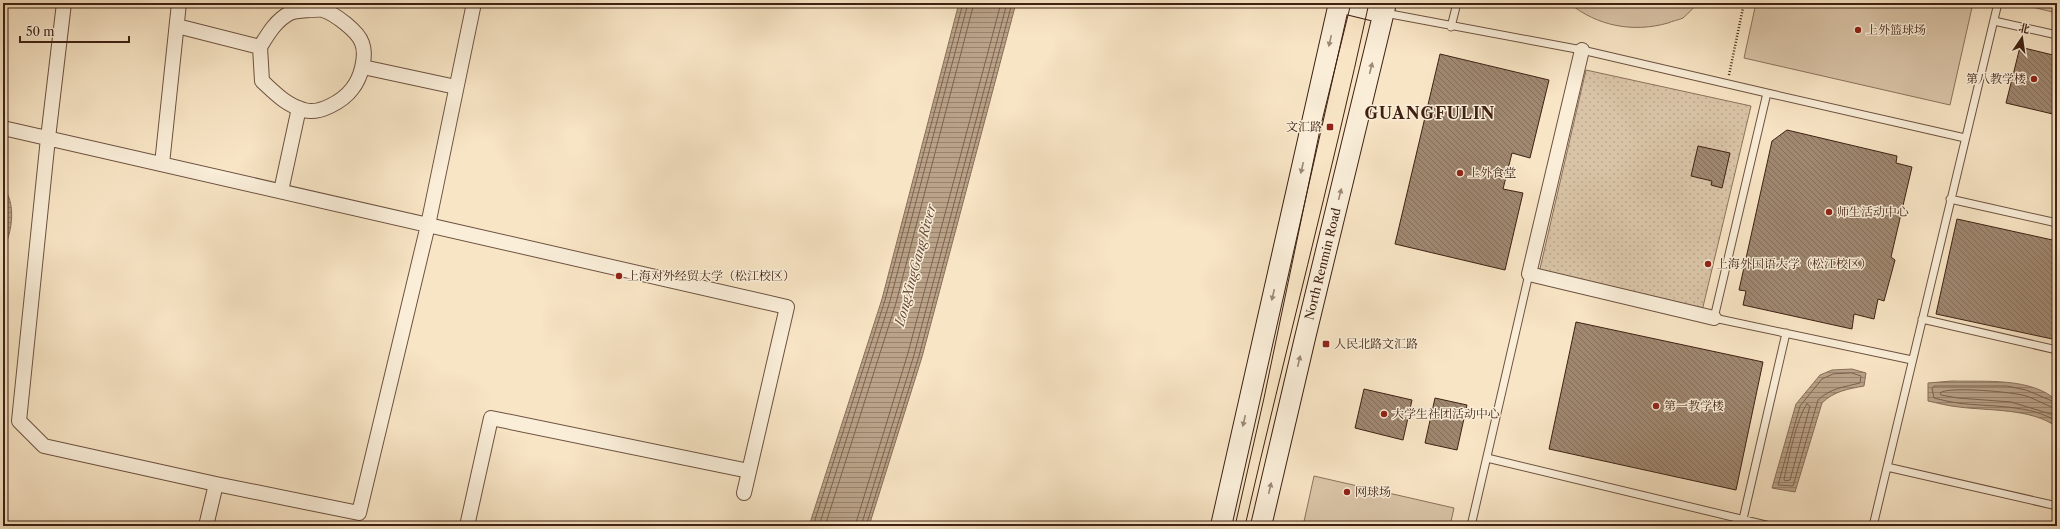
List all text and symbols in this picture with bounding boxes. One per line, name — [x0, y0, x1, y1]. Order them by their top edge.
scale bar — [20, 18, 129, 44]
north arrow — [2002, 18, 2042, 58]
text: 北 — [2017, 20, 2031, 36]
place label: 上外篮球场 — [1866, 22, 1926, 37]
text: 50 m — [26, 24, 55, 39]
marker: 上外篮球场 — [1853, 25, 1863, 35]
one-way arrow — [1327, 35, 1333, 47]
one-way arrow — [1368, 62, 1374, 74]
place label: 第八教学楼 — [1966, 71, 2026, 86]
marker: 第八教学楼 — [2029, 74, 2039, 84]
district label: GUANGFULIN — [1364, 103, 1496, 123]
place label: 文汇路 — [1286, 119, 1322, 134]
marker: 文汇路 — [1325, 122, 1335, 132]
one-way arrow — [1298, 162, 1304, 174]
place label: 上外食堂 — [1468, 165, 1516, 180]
marker: 上外食堂 — [1455, 168, 1465, 178]
one-way arrow — [1337, 188, 1343, 200]
water label: LongXingGang River — [891, 201, 939, 329]
place label: 师生活动中心 — [1837, 204, 1909, 219]
street label: North Renmin Road — [1301, 206, 1344, 322]
marker: 师生活动中心 — [1824, 207, 1834, 217]
place label: 上海外国语大学（松江校区） — [1716, 256, 1872, 271]
marker: 上海外国语大学（松江校区） — [1703, 259, 1713, 269]
place label: 上海对外经贸大学（松江校区） — [627, 268, 795, 283]
marker: 上海对外经贸大学（松江校区） — [614, 271, 624, 281]
one-way arrow — [1269, 288, 1275, 301]
place label: 人民北路文汇路 — [1334, 336, 1418, 351]
marker: 人民北路文汇路 — [1321, 339, 1331, 349]
one-way arrow — [1297, 355, 1303, 368]
place label: 第一教学楼 — [1664, 398, 1724, 413]
marker: 第一教学楼 — [1651, 401, 1661, 411]
place label: 大学生社团活动中心 — [1392, 406, 1500, 421]
marker: 大学生社团活动中心 — [1379, 409, 1389, 419]
one-way arrow — [1241, 415, 1247, 428]
one-way arrow — [1268, 482, 1274, 494]
place label: 网球场 — [1355, 484, 1391, 499]
marker: 网球场 — [1342, 487, 1352, 497]

